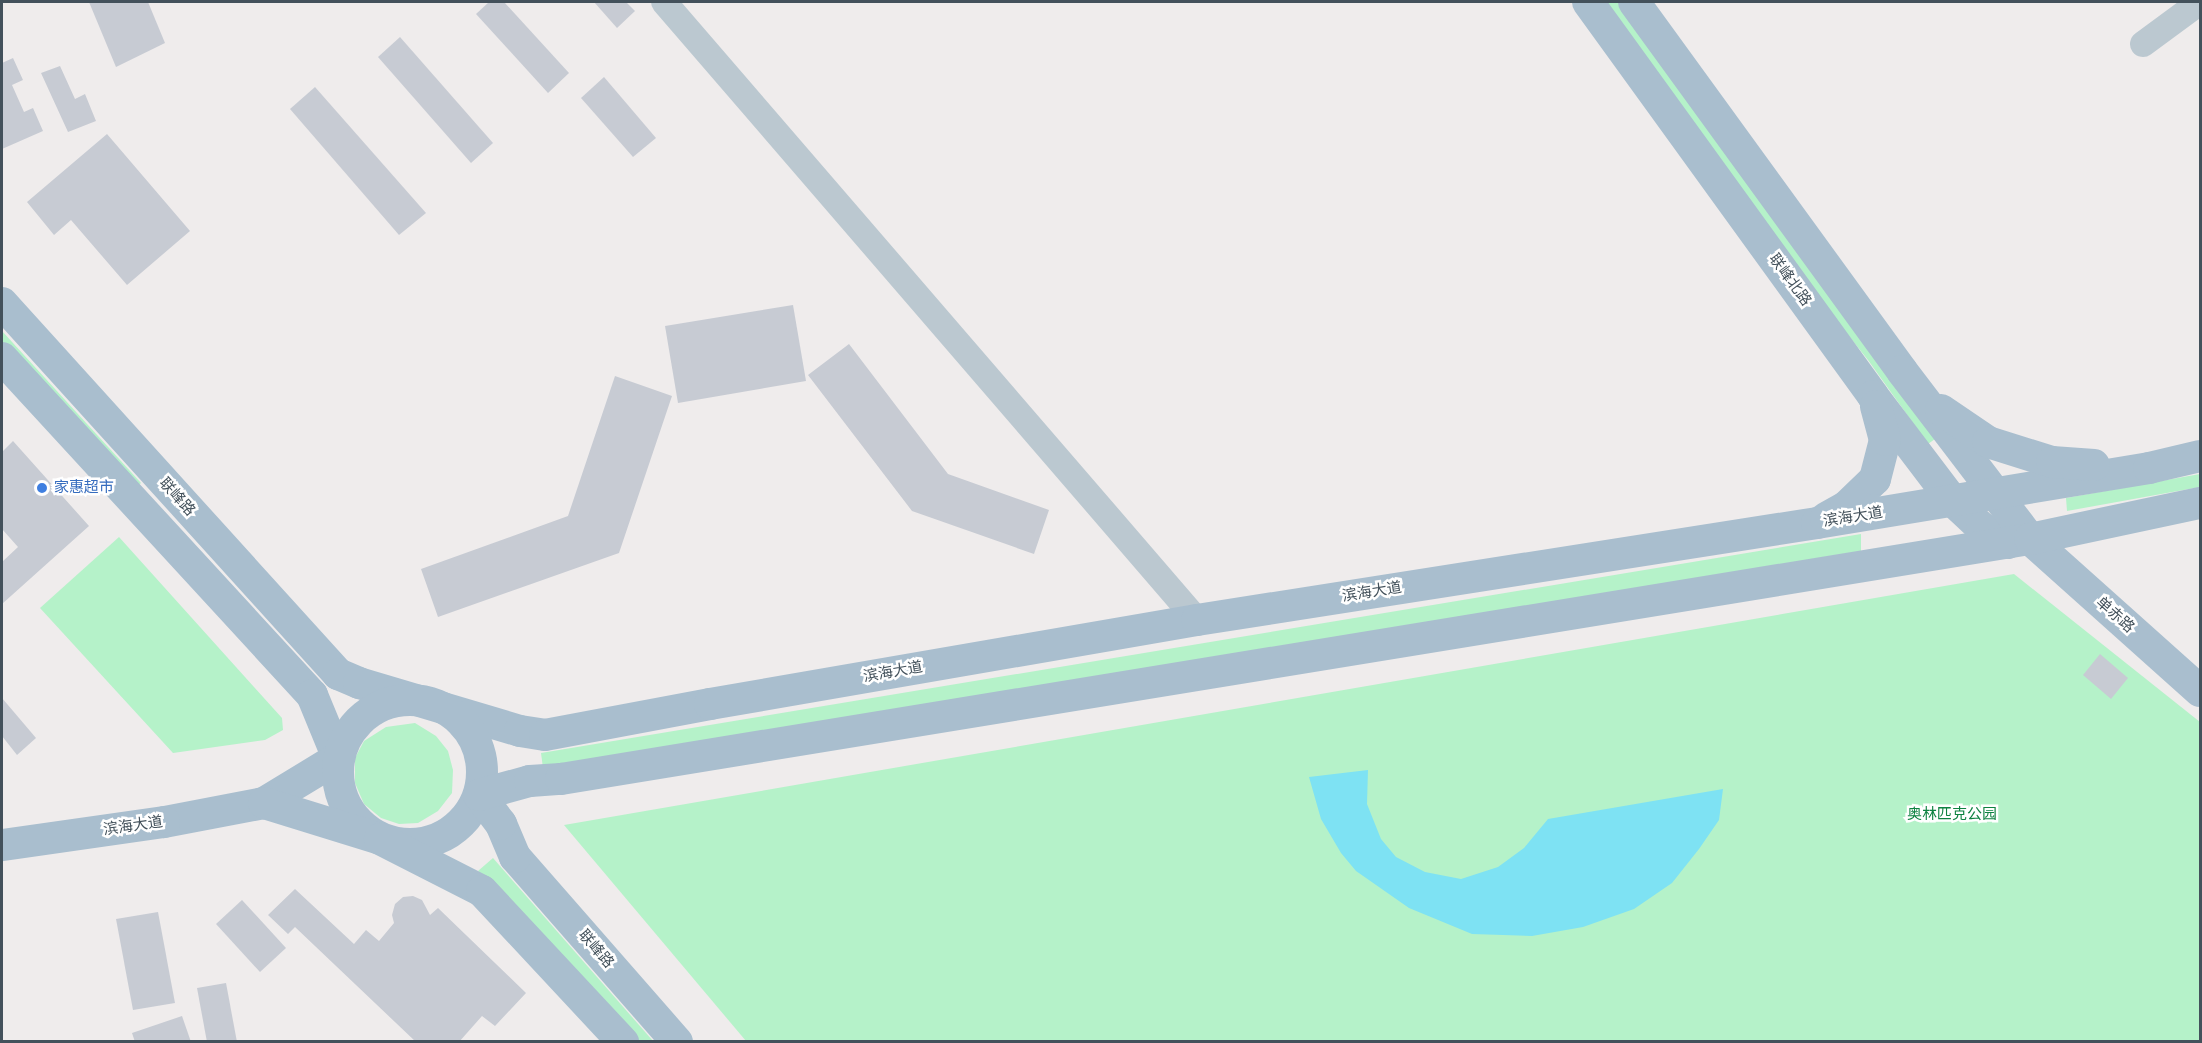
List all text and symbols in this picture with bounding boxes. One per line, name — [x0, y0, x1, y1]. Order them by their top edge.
street label: 联峰北路 — [1765, 250, 1815, 310]
street label: 联峰路 — [155, 474, 199, 520]
place label: 家惠超市 — [54, 479, 114, 497]
marker: 家惠超市 — [35, 481, 49, 495]
street label: 滨海大道 — [1822, 503, 1884, 531]
street label: 滨海大道 — [1341, 578, 1403, 606]
street label: 单赤路 — [2092, 593, 2138, 637]
street label: 滨海大道 — [862, 658, 924, 686]
park label: 奥林匹克公园 — [1907, 806, 1997, 824]
street label: 滨海大道 — [102, 813, 164, 839]
street label: 联峰路 — [574, 926, 618, 972]

